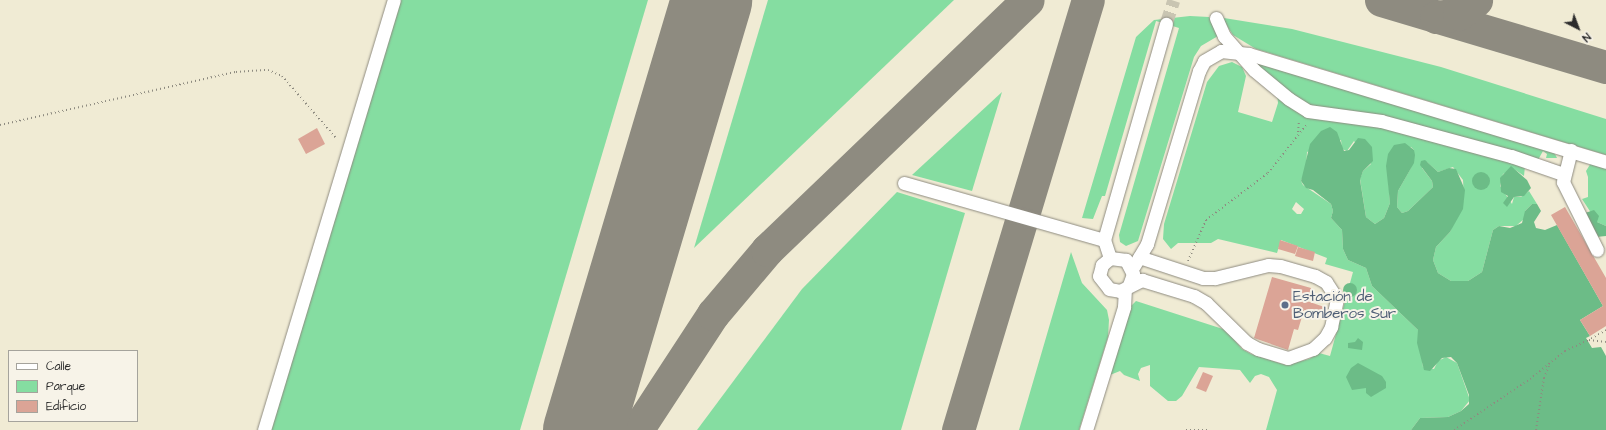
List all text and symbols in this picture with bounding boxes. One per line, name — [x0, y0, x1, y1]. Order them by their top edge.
north arrow — [1558, 8, 1598, 48]
text: N — [1579, 29, 1594, 45]
place label: Estación de Bomberos Sur — [1293, 287, 1396, 322]
marker: Estación de Bomberos Sur — [1280, 300, 1290, 310]
legend — [8, 350, 138, 422]
text: Calle — [46, 358, 71, 375]
text: Parque — [46, 378, 85, 395]
text: Edificio — [46, 398, 86, 415]

